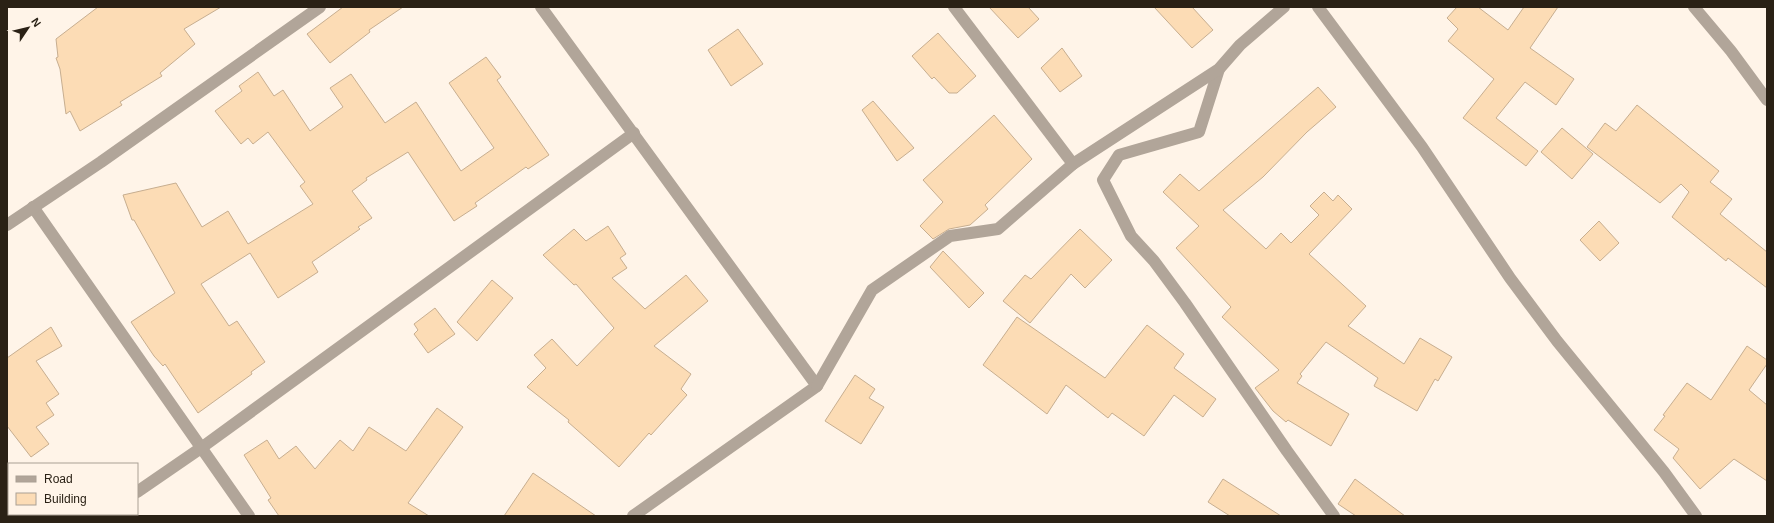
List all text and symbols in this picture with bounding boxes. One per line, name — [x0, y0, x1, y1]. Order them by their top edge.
north arrow — [8, 8, 48, 48]
text: N — [29, 16, 43, 29]
legend — [8, 463, 138, 515]
text: Road — [44, 472, 73, 486]
text: Building — [44, 492, 87, 506]

